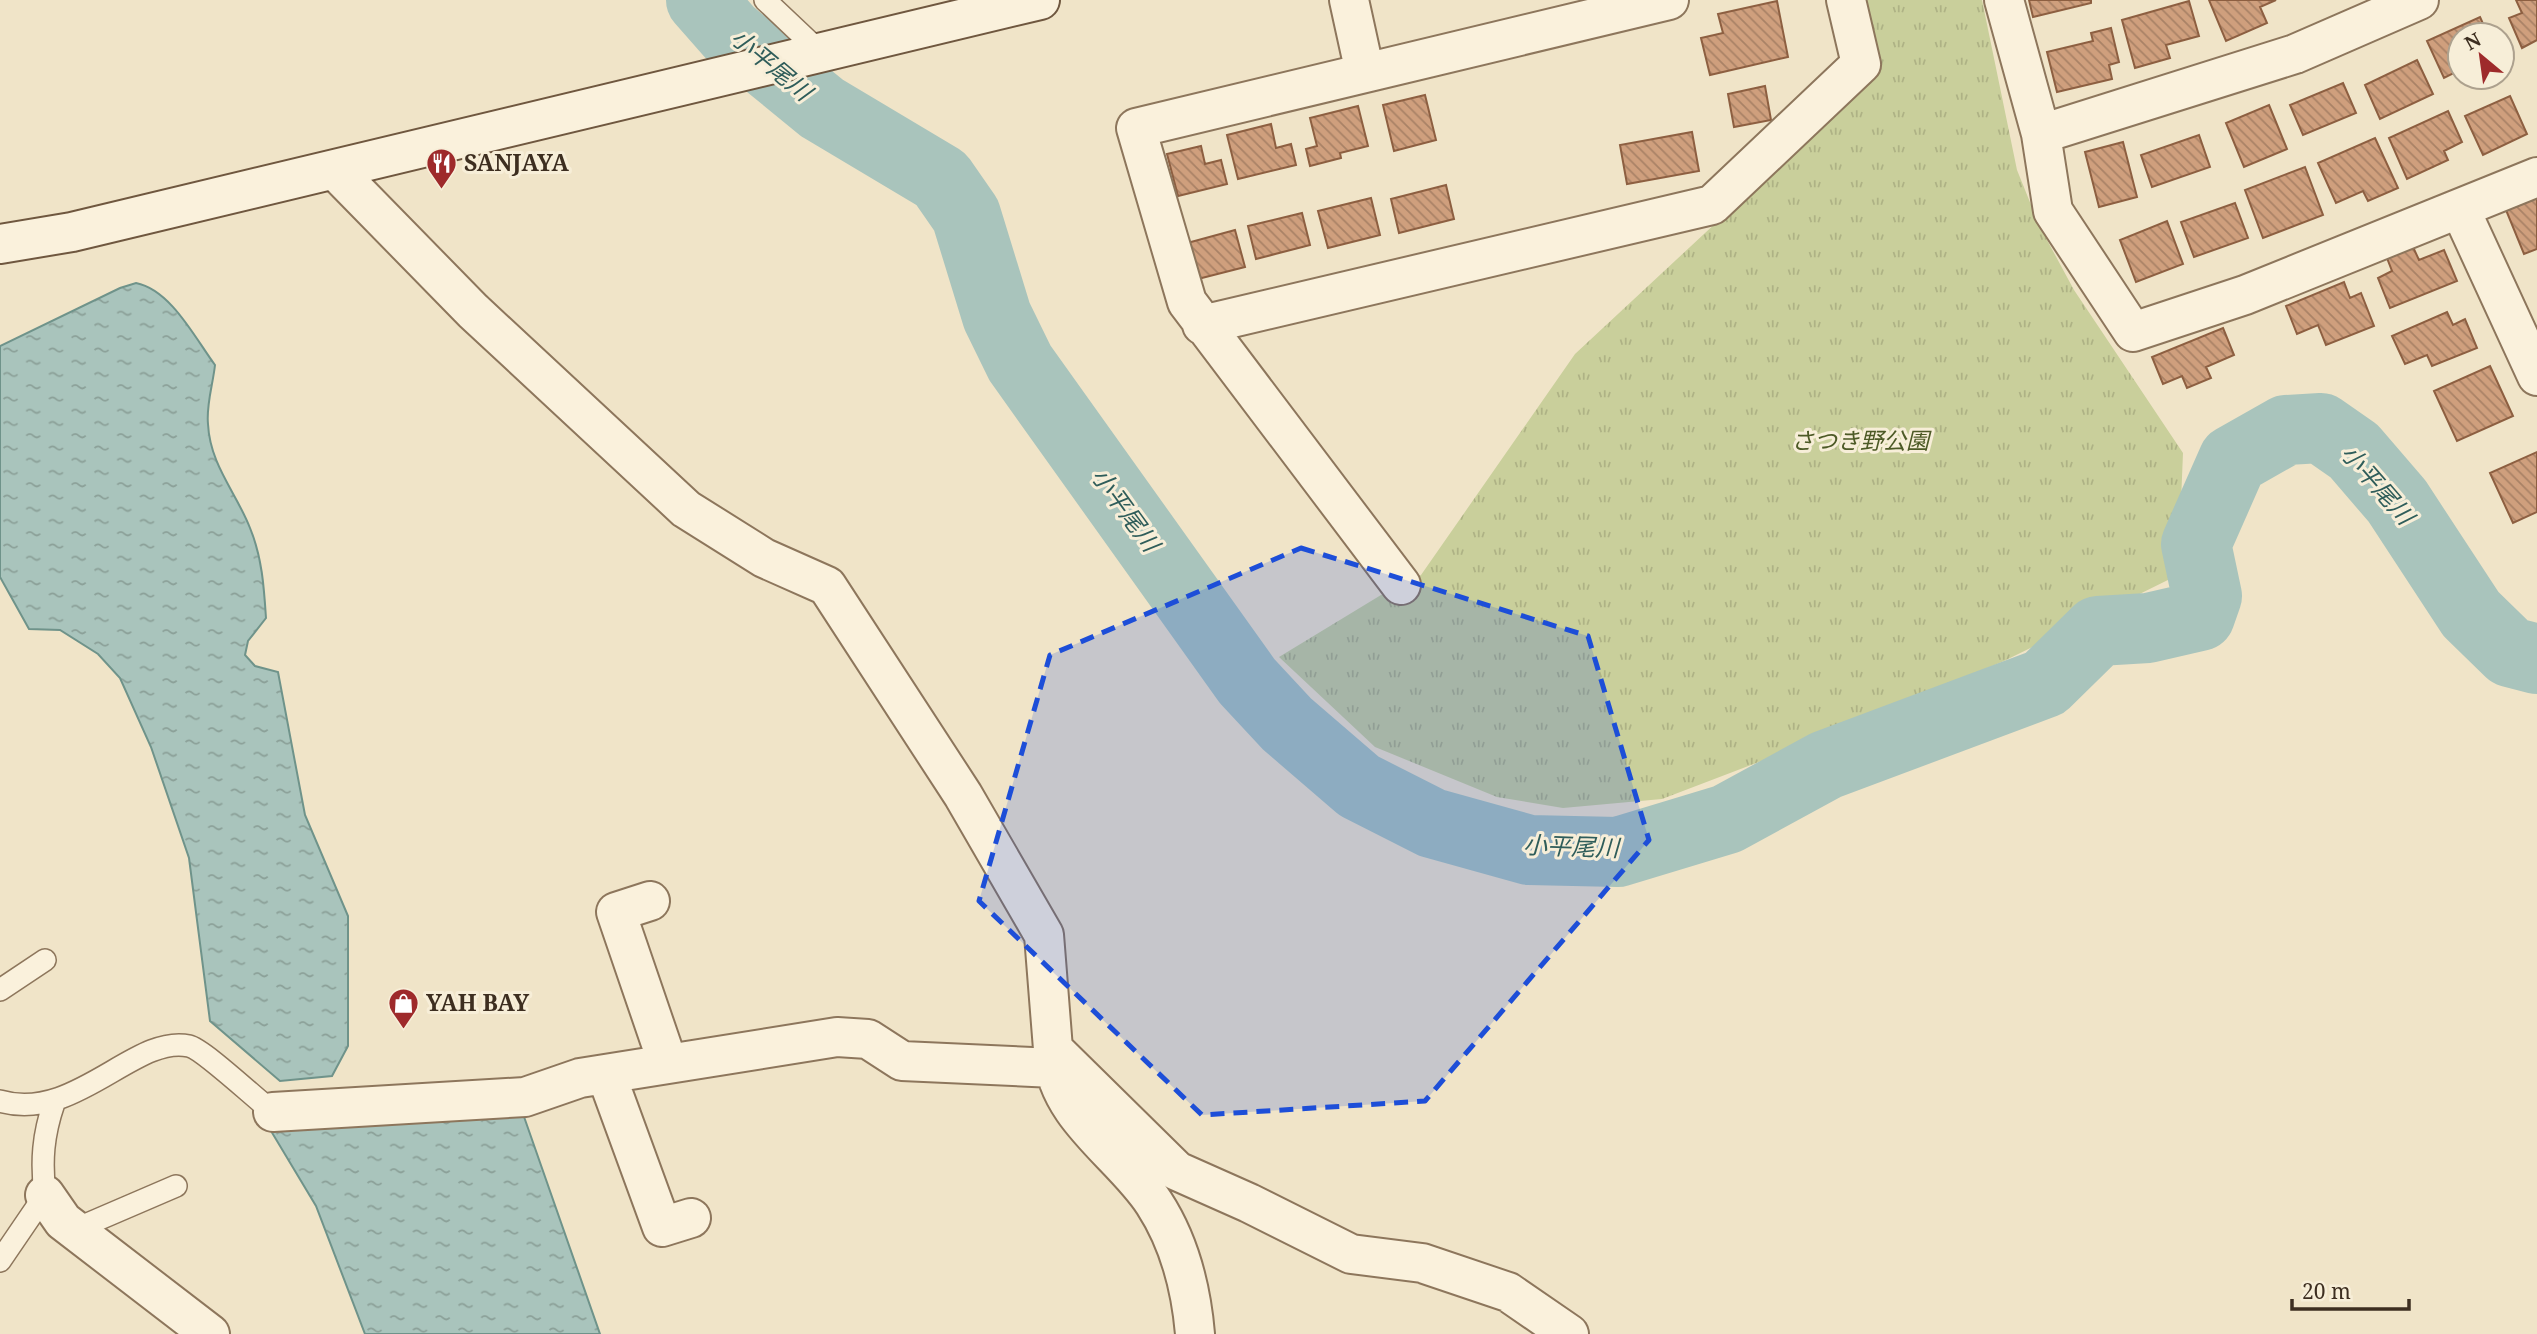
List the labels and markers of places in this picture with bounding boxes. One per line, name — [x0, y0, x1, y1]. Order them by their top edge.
restaurant icon: SANJAYA — [424, 146, 458, 190]
place label: SANJAYA — [464, 146, 569, 178]
shop icon: YAH BAY — [386, 986, 420, 1030]
place label: YAH BAY — [426, 986, 529, 1018]

